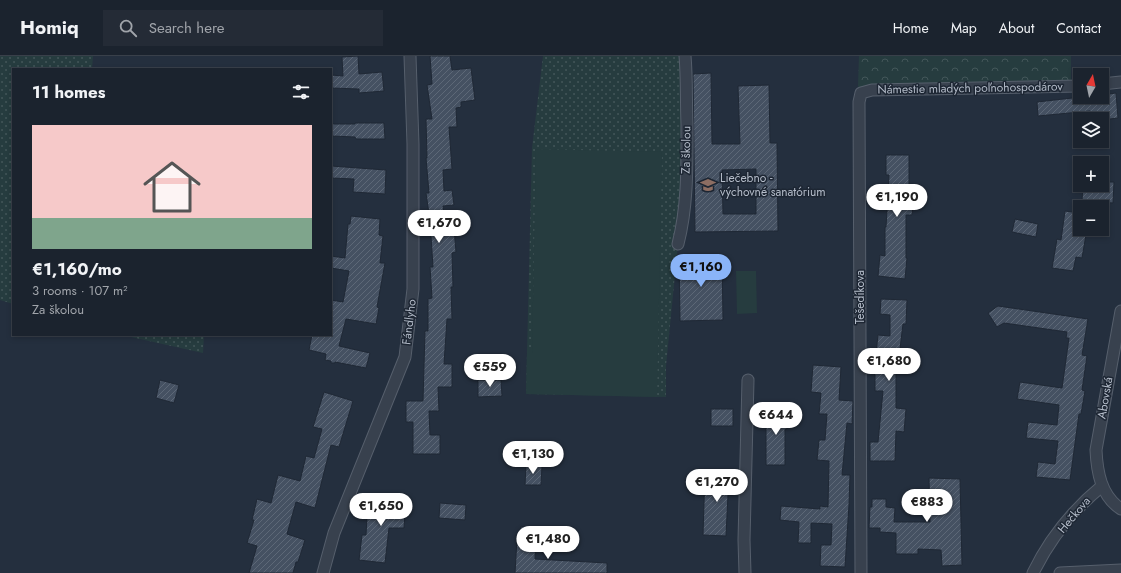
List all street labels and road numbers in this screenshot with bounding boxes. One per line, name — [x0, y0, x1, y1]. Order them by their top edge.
street label: Námestie mladých poľnohospodárov — [877, 77, 1063, 99]
street label: Za školou — [677, 126, 695, 174]
street label: Tešedíkova — [851, 270, 869, 324]
street label: Fándlyho — [397, 298, 421, 346]
street label: Abovská — [1092, 375, 1118, 420]
street label: Hečkova — [1053, 493, 1095, 537]

